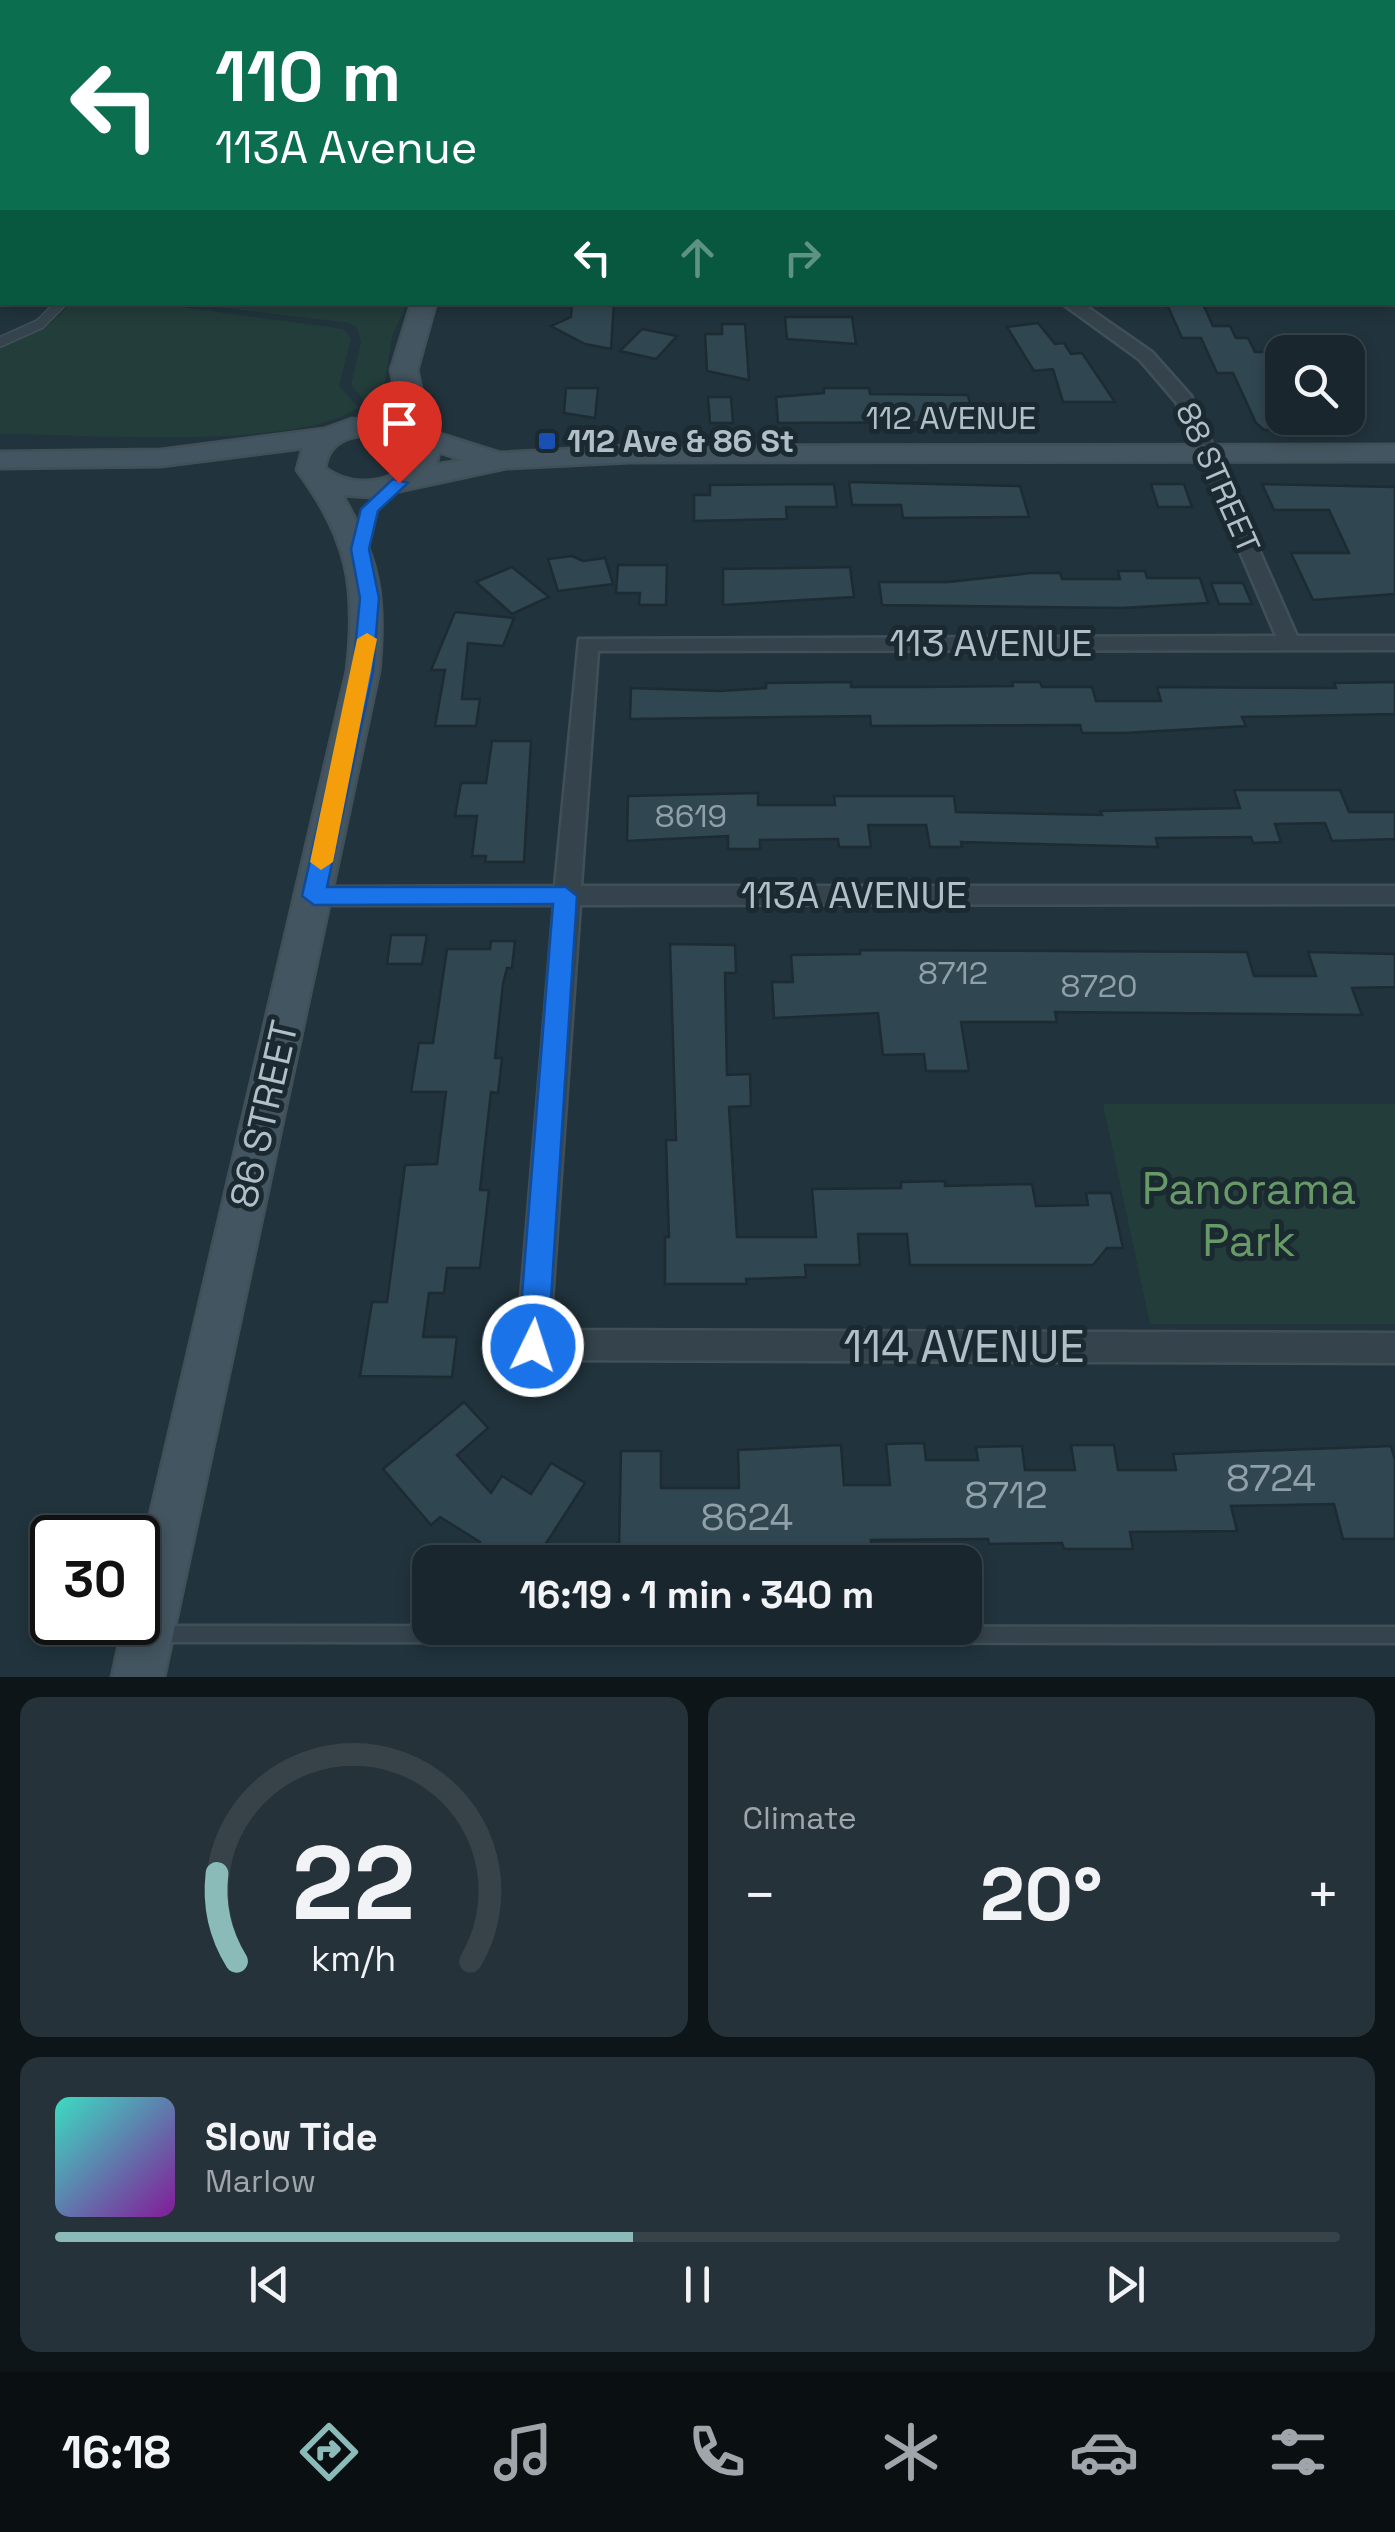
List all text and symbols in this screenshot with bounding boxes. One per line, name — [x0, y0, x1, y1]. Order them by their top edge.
text: 110 m — [215, 32, 401, 121]
icon: left — [50, 40, 180, 170]
text: 113A Avenue — [215, 119, 477, 176]
icon: left — [565, 230, 620, 285]
icon: ahead — [670, 230, 725, 285]
icon: right — [775, 230, 830, 285]
map controls — [1265, 335, 1365, 435]
button: search — [1265, 335, 1365, 435]
pin — [357, 381, 442, 484]
icon: arrive — [372, 396, 427, 451]
street label: 88 STREET — [1167, 397, 1269, 559]
street label: 112 AVENUE — [866, 398, 1036, 438]
place label: 112 Ave & 86 St — [567, 421, 794, 461]
marker: 112 Ave & 86 St — [536, 430, 558, 452]
street label: 113 AVENUE — [890, 619, 1092, 667]
house number: 8619 — [655, 796, 727, 836]
street label: 113A AVENUE — [741, 871, 967, 919]
house number: 8712 — [918, 953, 988, 993]
house number: 8720 — [1060, 966, 1138, 1006]
street label: 86 STREET — [219, 1016, 309, 1212]
park label: Panorama Park — [1142, 1160, 1356, 1269]
position arrow — [481, 1294, 585, 1398]
street label: 114 AVENUE — [843, 1318, 1085, 1375]
house number: 8724 — [1226, 1454, 1316, 1502]
house number: 8712 — [964, 1471, 1048, 1519]
house number: 8624 — [701, 1493, 793, 1541]
speed limit sign: 30 — [30, 1515, 160, 1645]
text: 16:19 · 1 min · 340 m — [520, 1571, 874, 1619]
text: Climate — [743, 1798, 857, 1838]
text: 22 — [292, 1817, 416, 1949]
text: 20° — [980, 1846, 1103, 1942]
text: − — [743, 1860, 777, 1930]
text: + — [1306, 1860, 1340, 1930]
text: km/h — [311, 1936, 396, 1981]
text: Slow Tide — [205, 2113, 378, 2161]
text: Marlow — [205, 2161, 316, 2201]
icon: previous — [242, 2257, 297, 2312]
icon: pause — [670, 2257, 725, 2312]
icon: next — [1098, 2257, 1153, 2312]
icon: directions — [294, 2417, 364, 2487]
icon: music — [488, 2417, 558, 2487]
icon: phone — [682, 2417, 752, 2487]
icon: climate — [876, 2417, 946, 2487]
icon: car — [1069, 2417, 1139, 2487]
icon: filters — [1263, 2417, 1333, 2487]
text: 16:18 — [62, 2424, 171, 2481]

